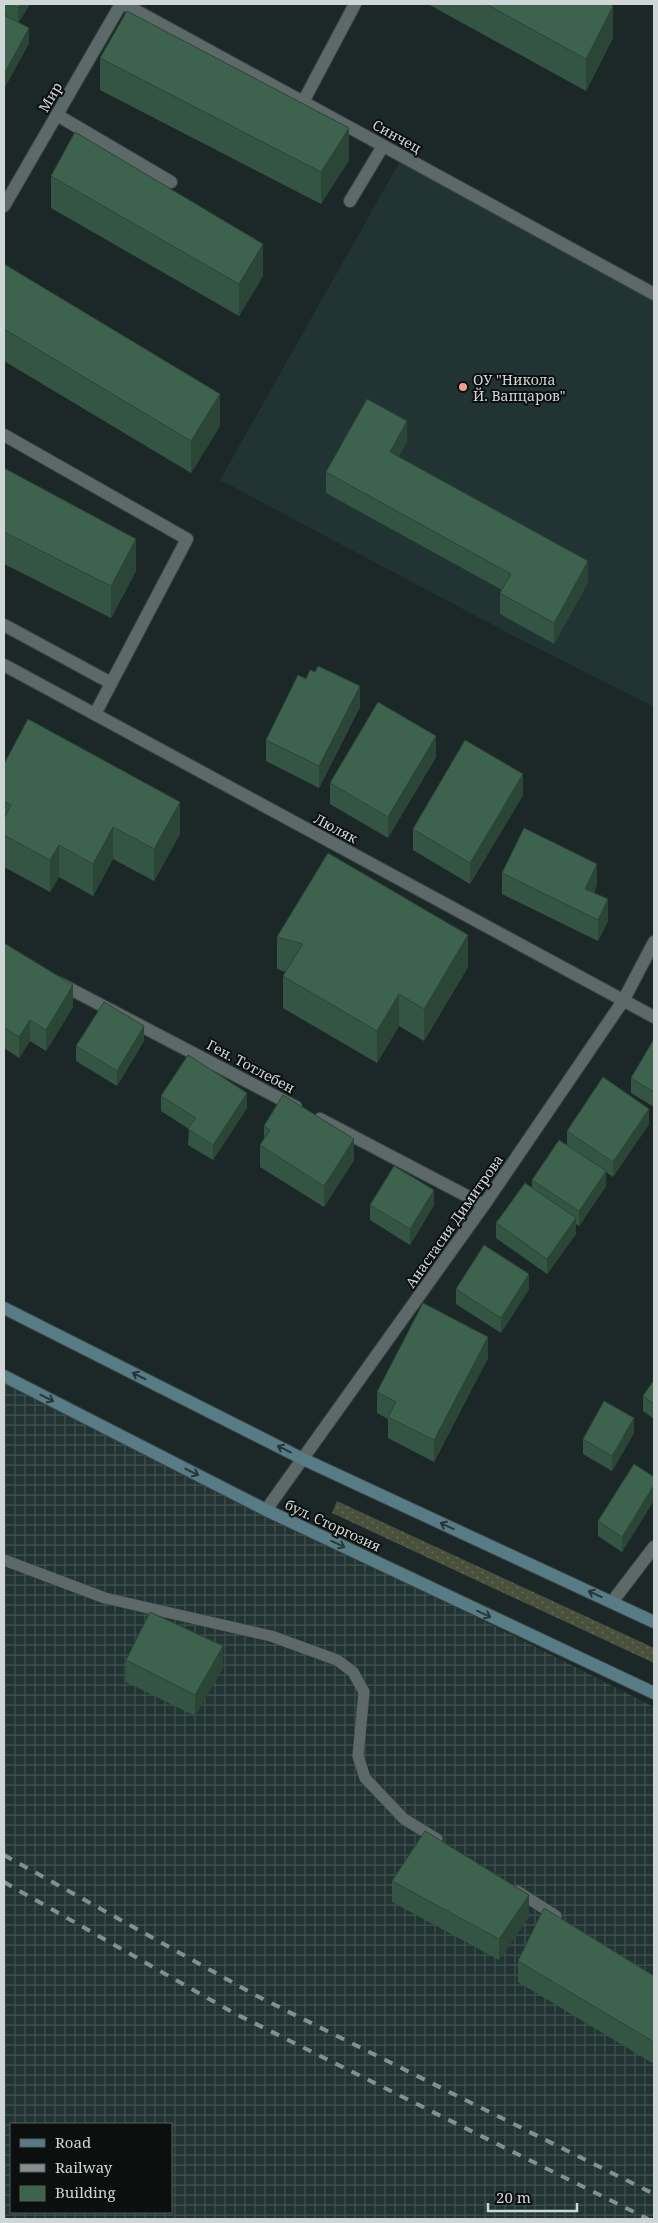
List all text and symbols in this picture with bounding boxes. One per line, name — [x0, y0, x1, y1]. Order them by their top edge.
street label: Мир — [34, 78, 66, 115]
street label: Синчец — [369, 115, 425, 157]
place label: ОУ "Никола Й. Вапцаров" — [473, 370, 566, 405]
marker: ОУ "Никола Й. Вапцаров" — [457, 381, 469, 393]
street label: Люляк — [311, 809, 362, 848]
street label: Ген. Тотлебен — [204, 1035, 298, 1097]
street label: Анастасия Димитрова — [401, 1151, 507, 1291]
one-way arrow — [132, 1371, 147, 1380]
one-way arrow — [39, 1394, 54, 1403]
one-way arrow — [277, 1444, 292, 1453]
one-way arrow — [184, 1468, 199, 1477]
street label: бул. Сторгозия — [282, 1494, 384, 1556]
one-way arrow — [440, 1520, 455, 1530]
one-way arrow — [330, 1540, 345, 1549]
one-way arrow — [588, 1588, 603, 1598]
one-way arrow — [476, 1610, 491, 1619]
legend — [10, 2123, 172, 2213]
text: Road — [55, 2132, 91, 2152]
text: Railway — [55, 2157, 113, 2177]
scale bar — [488, 2180, 577, 2212]
text: Building — [55, 2182, 116, 2202]
text: 20 m — [496, 2187, 531, 2207]

